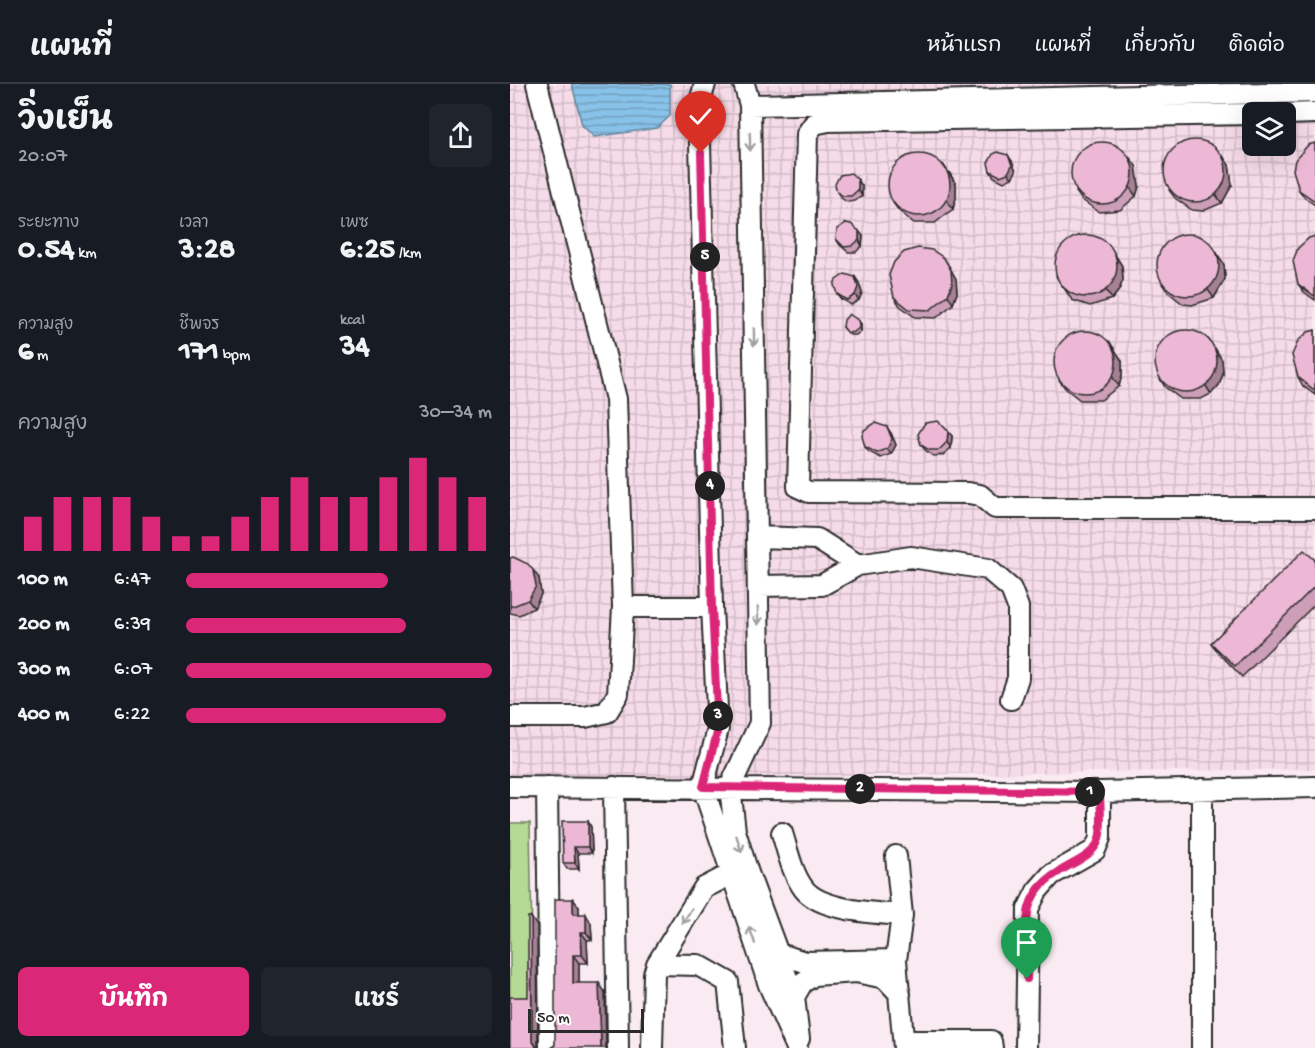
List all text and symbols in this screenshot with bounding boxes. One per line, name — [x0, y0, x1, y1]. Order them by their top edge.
text: แผนที่ — [30, 33, 112, 66]
text: หน้าแรก — [927, 35, 1002, 60]
text: แผนที่ — [1035, 35, 1091, 60]
text: เกี่ยวกับ — [1124, 35, 1196, 60]
text: ติดต่อ — [1229, 35, 1285, 60]
pin — [675, 91, 726, 153]
icon: check — [684, 100, 717, 133]
map controls — [1242, 102, 1296, 156]
button: layers — [1242, 102, 1296, 156]
text: วิ่งเย็น — [18, 104, 113, 142]
button: share — [429, 104, 492, 167]
one-way arrow — [744, 131, 756, 151]
text: 20:07 — [18, 146, 67, 169]
text: ระยะทาง — [18, 215, 79, 234]
text: เวลา — [179, 215, 209, 234]
text: เพซ — [340, 215, 369, 234]
text: 0.54 — [18, 234, 74, 269]
text: 3:28 — [179, 234, 235, 269]
text: 6:25 — [340, 234, 395, 269]
pin: 5 — [690, 242, 720, 272]
text: km — [74, 245, 97, 264]
text: /km — [395, 245, 421, 264]
text: 5 — [701, 247, 709, 266]
text: kcal — [340, 312, 365, 331]
text: ความสูง — [18, 317, 73, 336]
text: ชีพจร — [179, 317, 219, 336]
one-way arrow — [748, 326, 759, 346]
text: 34 — [340, 331, 370, 366]
text: 6 — [18, 336, 33, 371]
text: 171 — [179, 336, 219, 371]
text: m — [33, 347, 48, 366]
text: bpm — [219, 347, 250, 366]
text: 30–34 m — [419, 402, 492, 425]
text: ความสูง — [18, 414, 87, 437]
pin: 4 — [695, 471, 725, 501]
text: 4 — [706, 476, 714, 495]
text: 100 m — [18, 569, 68, 592]
text: 6:47 — [114, 569, 150, 592]
one-way arrow — [753, 605, 764, 625]
text: 200 m — [18, 614, 69, 637]
text: 6:39 — [114, 614, 151, 637]
text: 300 m — [18, 659, 70, 682]
text: 6:07 — [114, 659, 152, 682]
pin: 3 — [703, 701, 733, 731]
text: 400 m — [18, 704, 69, 727]
text: 6:22 — [114, 704, 150, 727]
text: 3 — [714, 706, 722, 725]
pin: 2 — [845, 774, 875, 804]
pin: 1 — [1075, 777, 1105, 807]
text: 2 — [856, 779, 864, 798]
text: 1 — [1087, 782, 1093, 801]
one-way arrow — [734, 834, 746, 853]
one-way arrow — [681, 907, 694, 924]
pin — [1001, 917, 1052, 979]
one-way arrow — [745, 926, 756, 945]
icon: arrive — [1010, 926, 1043, 959]
button: บันทึก — [18, 967, 249, 1036]
button: แชร์ — [261, 967, 492, 1036]
scale bar — [528, 1006, 644, 1034]
text: 50 m — [537, 1010, 570, 1029]

